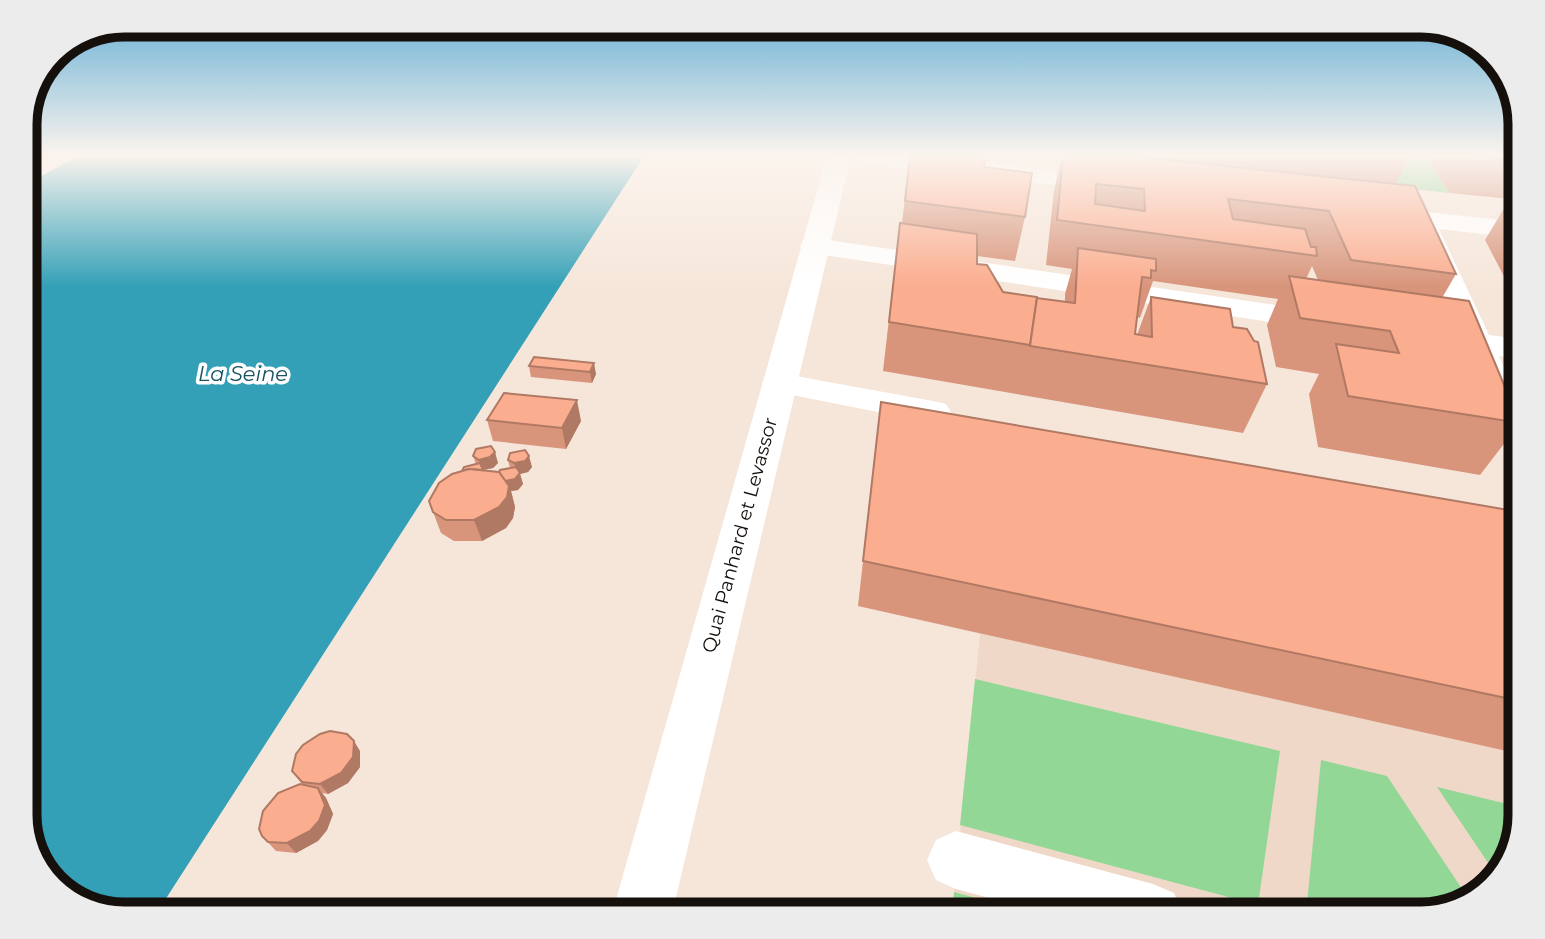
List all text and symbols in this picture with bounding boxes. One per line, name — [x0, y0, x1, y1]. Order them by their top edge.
water label: La Seine — [198, 361, 288, 386]
street label: Quai Panhard et Levassor — [697, 415, 782, 655]

